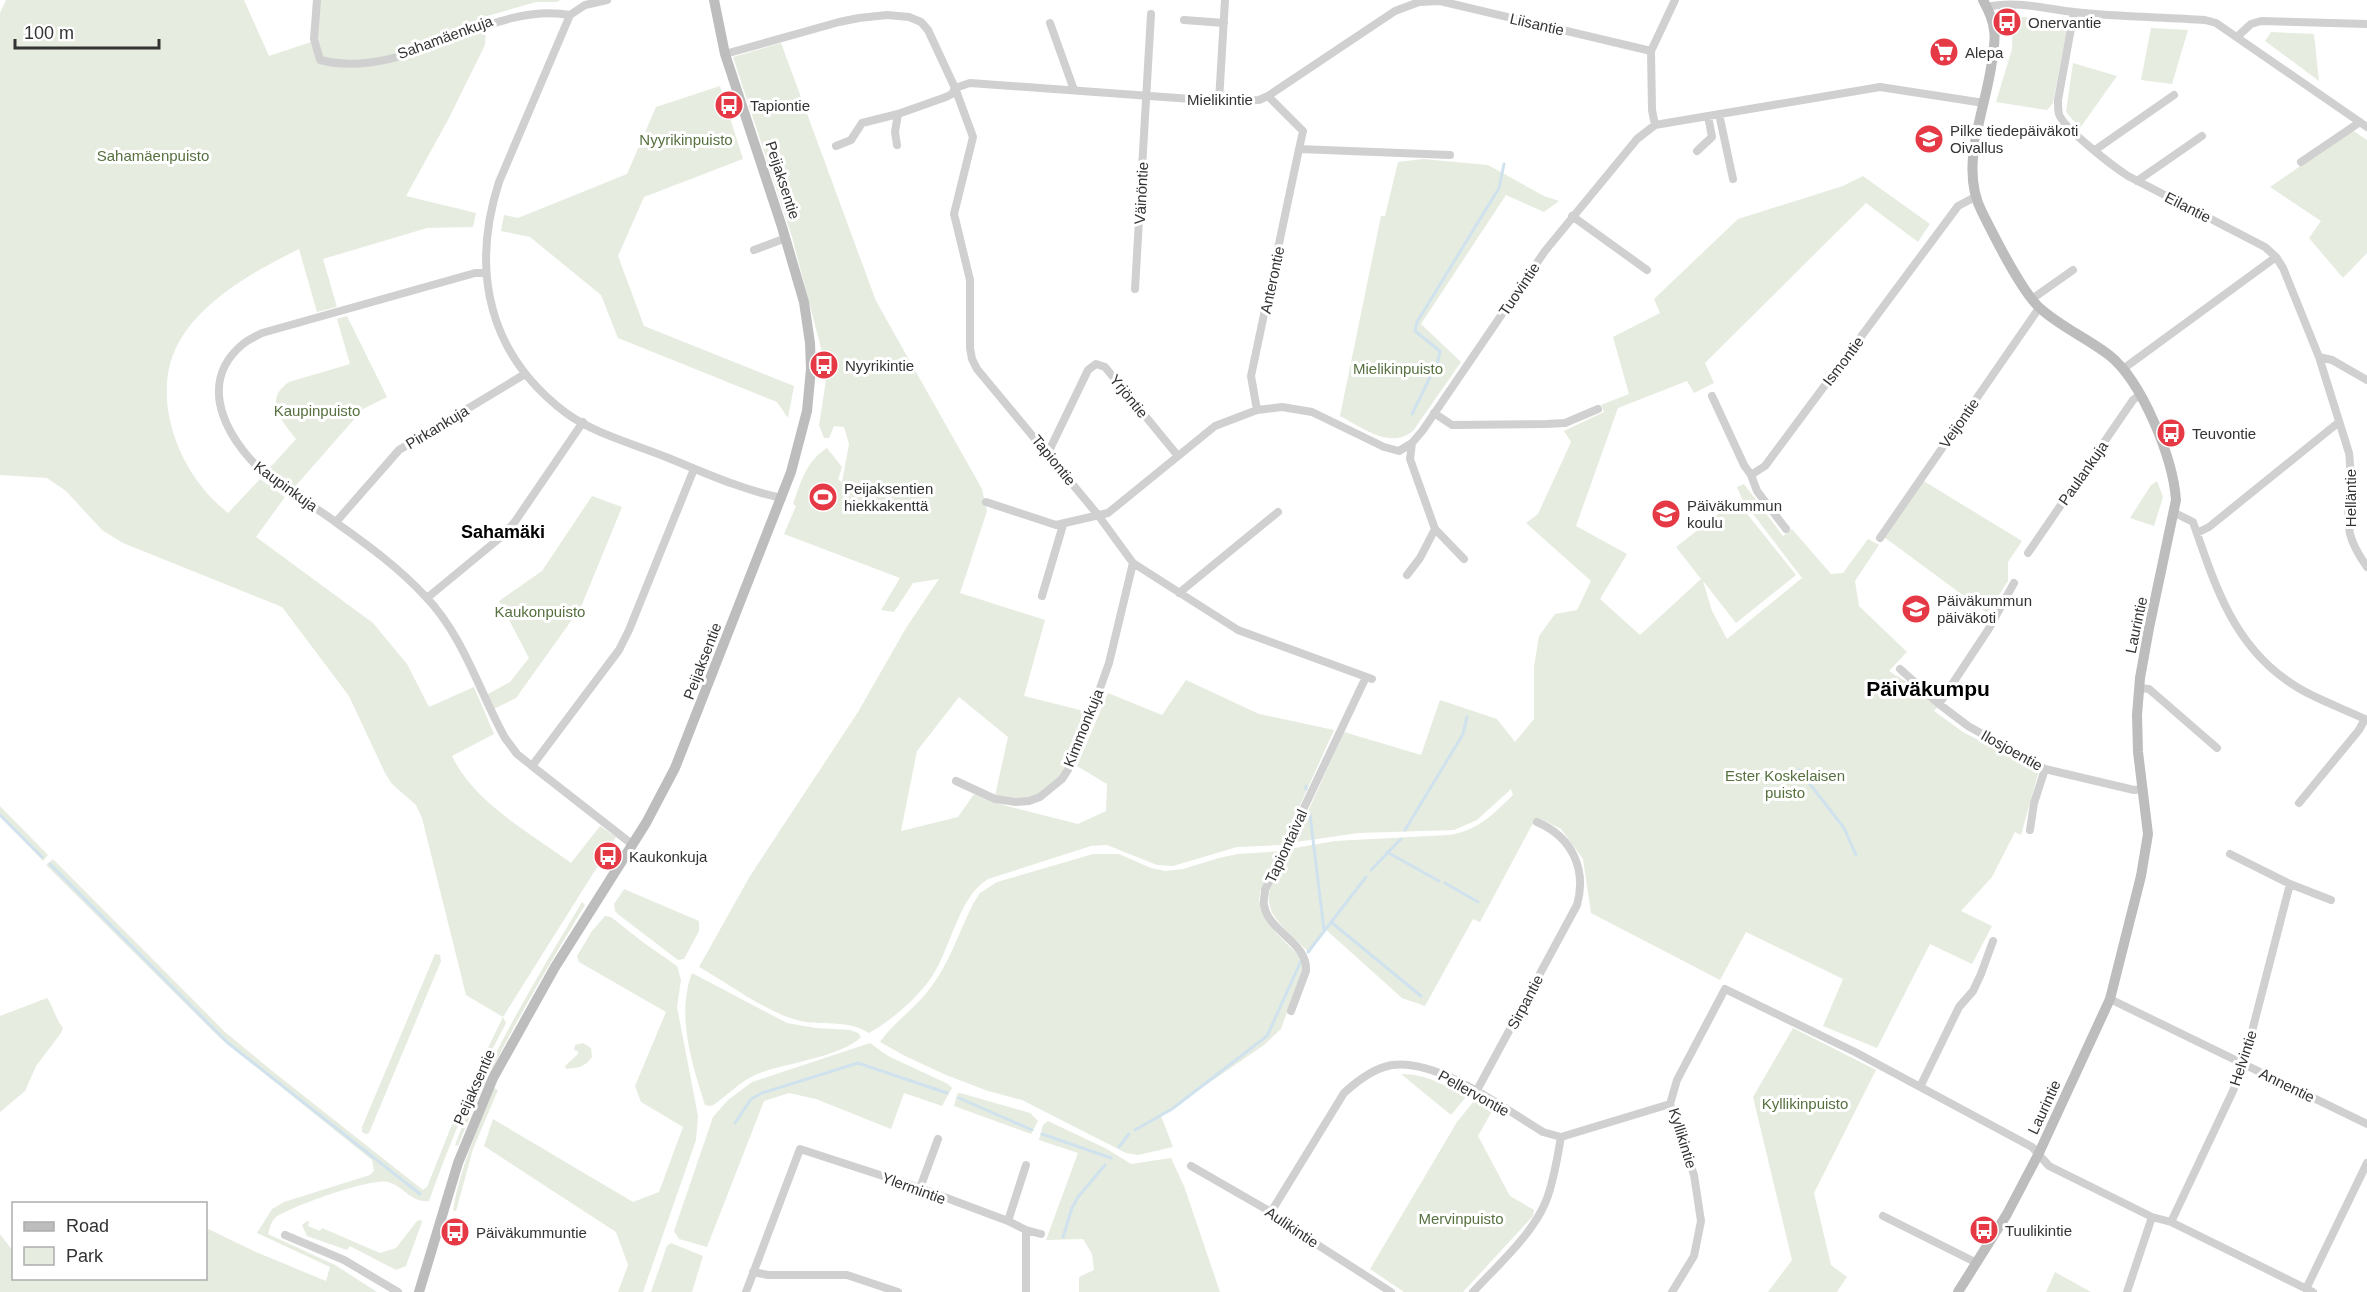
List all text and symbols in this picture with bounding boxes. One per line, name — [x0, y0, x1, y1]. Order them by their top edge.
bus stop icon: Onervantie — [1991, 6, 2023, 38]
street label: Liisantie — [1508, 10, 1566, 38]
scale bar — [15, 12, 159, 50]
street label: Sahamäenkuja — [395, 12, 496, 62]
place label: Onervantie — [2028, 14, 2101, 31]
text: 100 m — [24, 23, 74, 43]
supermarket icon: Alepa — [1928, 36, 1960, 68]
place label: Alepa — [1965, 44, 2004, 61]
bus stop icon: Tapiontie — [713, 89, 745, 121]
street label: Mielikintie — [1187, 91, 1253, 108]
place label: Tapiontie — [750, 97, 810, 114]
place label: Pilke tiedepäiväkoti Oivallus — [1950, 122, 2078, 156]
school or university icon: Pilke tiedepäiväkoti Oivallus — [1913, 123, 1945, 155]
park label: Nyyrikinpuisto — [639, 131, 733, 148]
street label: Peijaksentie — [762, 139, 804, 221]
park label: Sahamäenpuisto — [97, 147, 209, 164]
street label: Väinöntie — [1131, 161, 1151, 225]
street label: Eilantie — [2162, 188, 2214, 226]
street label: Anterontie — [1257, 245, 1287, 315]
street label: Tuovintie — [1495, 259, 1543, 319]
street label: Ismontie — [1819, 333, 1867, 389]
bus stop icon: Nyyrikintie — [808, 349, 840, 381]
place label: Nyyrikintie — [845, 357, 914, 374]
park label: Mielikinpuisto — [1353, 360, 1443, 377]
street label: Yrjöntie — [1106, 371, 1152, 421]
street label: Veijontie — [1936, 395, 1982, 451]
street label: Pirkankuja — [403, 401, 472, 452]
park label: Kaupinpuisto — [274, 402, 360, 419]
bus stop icon: Teuvontie — [2155, 417, 2187, 449]
place label: Teuvontie — [2192, 425, 2256, 442]
street label: Tapiontie — [1028, 431, 1080, 489]
street label: Paulankuja — [2055, 437, 2112, 508]
street label: Kaupinkuja — [251, 457, 322, 515]
street label: Helläntie — [2342, 469, 2359, 527]
place label: Peijaksentien hiekkakenttä — [844, 480, 933, 514]
sports icon: Peijaksentien hiekkakenttä — [807, 481, 839, 513]
place label: Päiväkummun koulu — [1687, 497, 1782, 531]
school or university icon: Päiväkummun koulu — [1650, 498, 1682, 530]
district label: Sahamäki — [461, 522, 545, 542]
place label: Päiväkummun päiväkoti — [1937, 592, 2032, 626]
school or university icon: Päiväkummun päiväkoti — [1900, 593, 1932, 625]
street label: Laurintie — [2122, 595, 2150, 655]
park label: Kaukonpuisto — [495, 603, 585, 620]
street label: Peijaksentie — [680, 620, 724, 702]
district label: Päiväkumpu — [1866, 677, 1990, 700]
street label: Kimmonkuja — [1060, 686, 1107, 769]
street label: Ilosjoentie — [1978, 726, 2046, 774]
park label: Ester Koskelaisen puisto — [1725, 767, 1845, 801]
street label: Tapiontaival — [1262, 807, 1310, 885]
bus stop icon: Kaukonkuja — [592, 840, 624, 872]
place label: Kaukonkuja — [629, 848, 708, 865]
street label: Sirpantie — [1504, 972, 1546, 1032]
street label: Helvintie — [2226, 1028, 2260, 1088]
street label: Peijaksentie — [450, 1047, 498, 1127]
street label: Annentie — [2257, 1064, 2317, 1106]
street label: Pellervontie — [1436, 1067, 1512, 1119]
street label: Laurintie — [2024, 1077, 2064, 1137]
park label: Kyllikinpuisto — [1762, 1095, 1848, 1112]
street label: Kyllikintie — [1666, 1106, 1700, 1170]
street label: Ylermintie — [880, 1169, 948, 1207]
legend — [12, 1202, 207, 1280]
street label: Aulikintie — [1262, 1203, 1322, 1251]
park label: Mervinpuisto — [1418, 1210, 1504, 1227]
bus stop icon: Tuulikintie — [1968, 1214, 2000, 1246]
text: Road — [66, 1216, 109, 1236]
bus stop icon: Päiväkummuntie — [439, 1216, 471, 1248]
place label: Tuulikintie — [2005, 1222, 2072, 1239]
place label: Päiväkummuntie — [476, 1224, 587, 1241]
text: Park — [66, 1246, 104, 1266]

